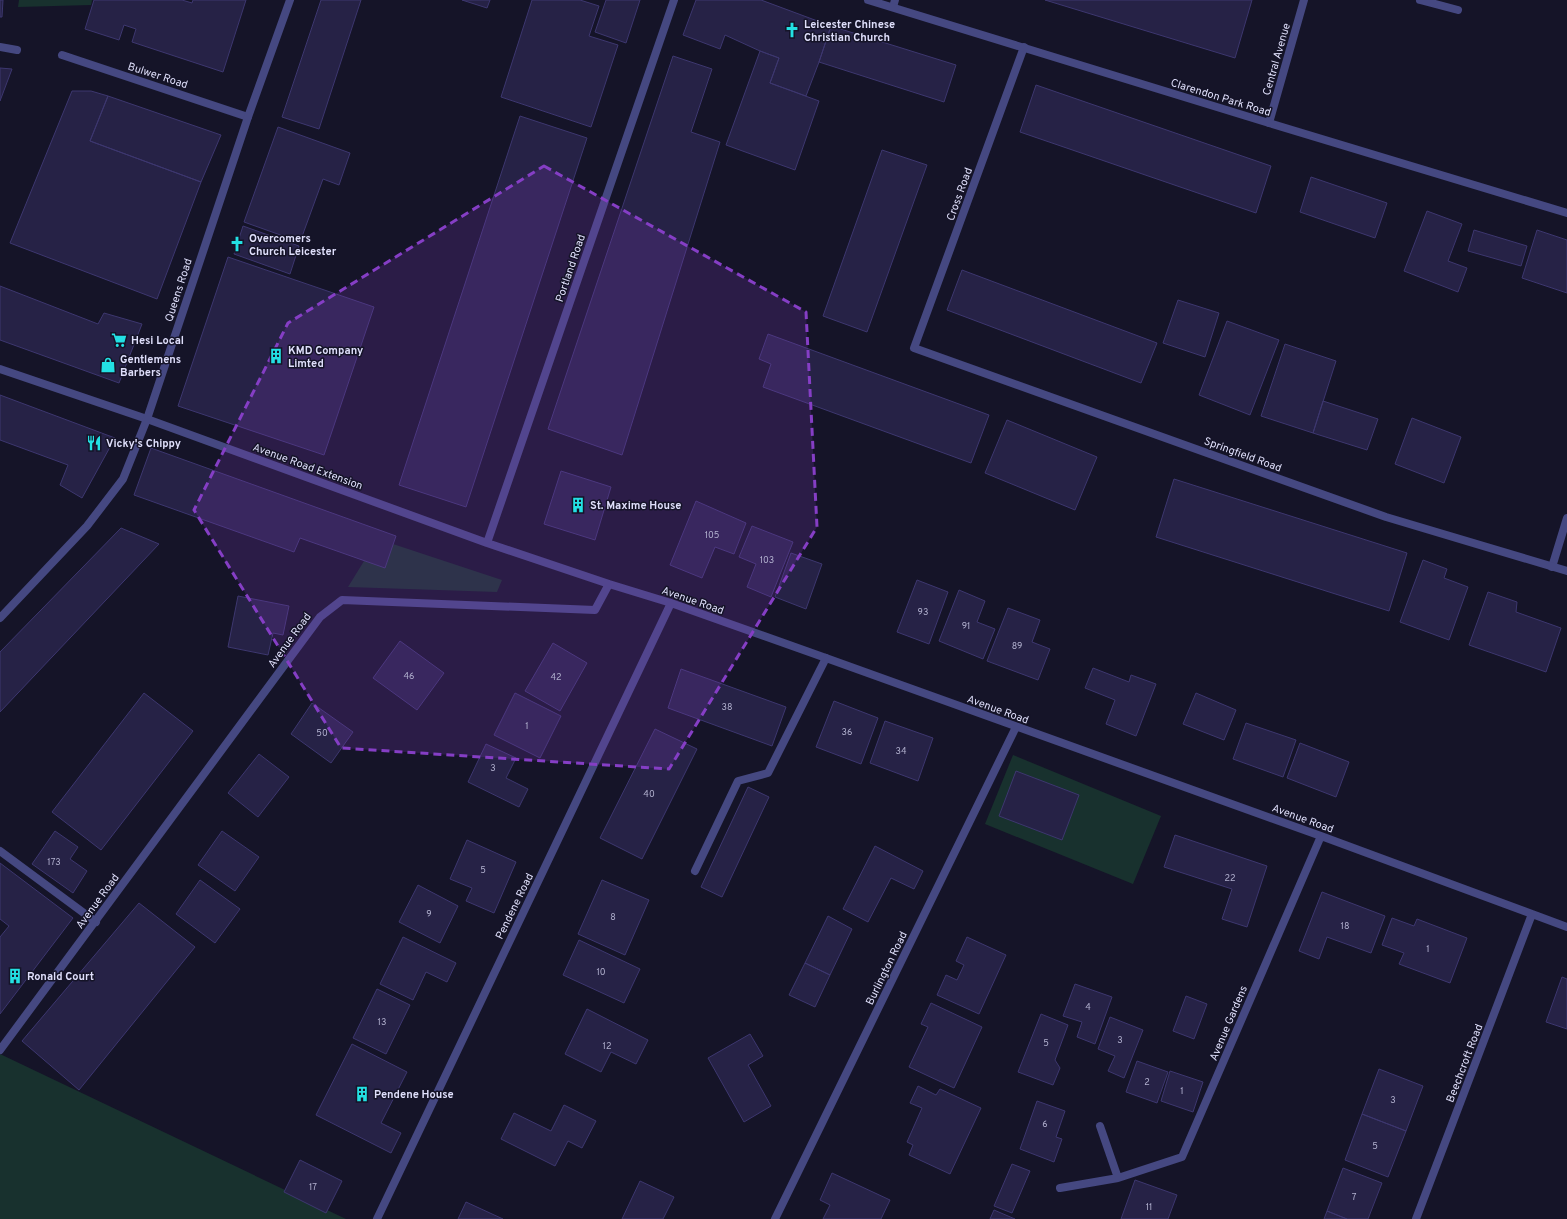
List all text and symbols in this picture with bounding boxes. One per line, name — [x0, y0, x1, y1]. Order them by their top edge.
place label: Leicester Chinese Christian Church — [804, 18, 895, 45]
church icon: Leicester Chinese Christian Church — [783, 21, 801, 39]
street label: Central Avenue — [1260, 21, 1294, 97]
street label: Bulwer Road — [126, 60, 190, 92]
street label: Clarendon Park Road — [1169, 76, 1273, 120]
street label: Cross Road — [944, 166, 976, 223]
place label: Overcomers Church Leicester — [249, 232, 337, 259]
street label: Portland Road — [553, 233, 589, 304]
church icon: Overcomers Church Leicester — [228, 235, 246, 253]
street label: Queens Road — [162, 257, 196, 324]
supermarket icon: Hesi Local — [110, 331, 128, 349]
place label: Hesi Local — [131, 334, 184, 348]
place label: KMD Company Limted — [288, 344, 363, 371]
building icon: KMD Company Limted — [267, 347, 285, 365]
place label: Gentlemens Barbers — [120, 353, 181, 380]
shop icon: Gentlemens Barbers — [99, 356, 117, 374]
restaurant icon: Vicky's Chippy — [85, 434, 103, 452]
street label: Springfield Road — [1202, 434, 1283, 476]
place label: Vicky's Chippy — [106, 437, 181, 451]
street label: Avenue Road Extension — [251, 441, 365, 493]
building icon: St. Maxime House — [569, 496, 587, 514]
place label: St. Maxime House — [590, 499, 681, 513]
house number: 105 — [705, 530, 719, 541]
house number: 103 — [760, 555, 774, 566]
street label: Avenue Road — [660, 584, 726, 618]
house number: 93 — [918, 607, 928, 618]
street label: Avenue Road — [265, 610, 315, 671]
house number: 91 — [962, 621, 970, 632]
house number: 89 — [1012, 641, 1022, 652]
house number: 46 — [404, 671, 414, 682]
house number: 42 — [550, 672, 562, 683]
street label: Avenue Road — [965, 692, 1031, 728]
house number: 38 — [722, 702, 732, 713]
house number: 1 — [525, 721, 529, 732]
house number: 36 — [842, 727, 852, 738]
house number: 50 — [316, 728, 328, 739]
house number: 34 — [895, 746, 907, 757]
house number: 3 — [490, 763, 496, 774]
house number: 40 — [643, 789, 655, 800]
street label: Avenue Road — [1270, 801, 1336, 837]
house number: 173 — [47, 857, 61, 868]
house number: 5 — [480, 865, 486, 876]
street label: Avenue Road — [73, 871, 123, 932]
street label: Pendene Road — [493, 871, 537, 942]
house number: 22 — [1224, 873, 1236, 884]
house number: 9 — [426, 909, 432, 920]
house number: 8 — [610, 912, 616, 923]
house number: 18 — [1341, 921, 1349, 932]
street label: Burlington Road — [863, 929, 911, 1008]
house number: 1 — [1426, 944, 1430, 955]
building icon: Ronald Court — [6, 967, 24, 985]
house number: 10 — [596, 967, 606, 978]
place label: Ronald Court — [27, 970, 94, 984]
street label: Avenue Gardens — [1207, 984, 1251, 1063]
house number: 4 — [1085, 1002, 1091, 1013]
house number: 13 — [378, 1017, 386, 1028]
street label: Beechcroft Road — [1444, 1022, 1486, 1105]
house number: 3 — [1117, 1035, 1123, 1046]
house number: 5 — [1043, 1038, 1049, 1049]
house number: 12 — [603, 1041, 611, 1052]
house number: 2 — [1144, 1077, 1150, 1088]
building icon: Pendene House — [353, 1085, 371, 1103]
house number: 1 — [1180, 1086, 1184, 1097]
place label: Pendene House — [374, 1088, 454, 1102]
house number: 3 — [1390, 1095, 1396, 1106]
house number: 6 — [1042, 1119, 1048, 1130]
house number: 5 — [1372, 1141, 1378, 1152]
house number: 17 — [309, 1182, 317, 1193]
house number: 7 — [1352, 1192, 1357, 1203]
house number: 11 — [1146, 1202, 1152, 1213]

